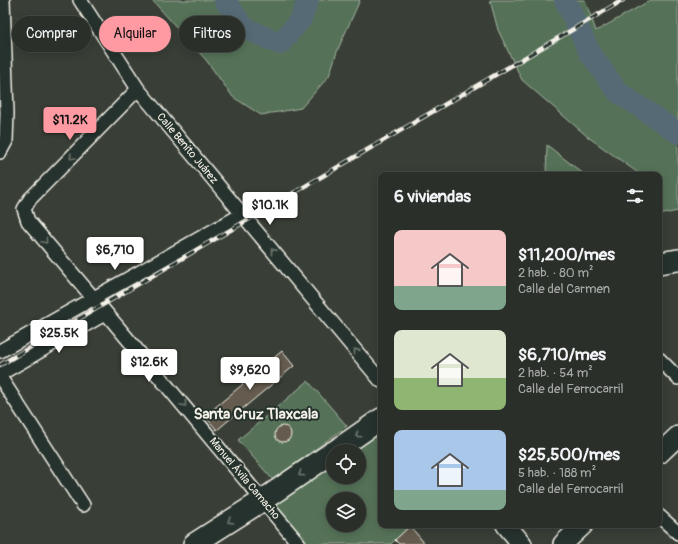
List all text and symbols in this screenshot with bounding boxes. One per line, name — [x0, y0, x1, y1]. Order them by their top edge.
chip: Comprar — [12, 16, 91, 52]
chip: Alquilar — [99, 16, 171, 52]
chip: Filtros — [179, 16, 245, 52]
pin: $11.2K — [37, 107, 103, 141]
street label: Calle Benito Juárez — [154, 110, 221, 186]
text: $11.2K — [52, 112, 88, 128]
one-way arrow — [69, 152, 77, 160]
icon: filters — [624, 185, 646, 207]
text: 6 viviendas — [394, 186, 471, 207]
pin: $10.1K — [237, 192, 303, 226]
text: $10.1K — [252, 197, 288, 213]
one-way arrow — [41, 237, 48, 244]
pin: $6,710 — [82, 237, 148, 271]
text: $6,710 — [96, 242, 134, 258]
text: $11,200/mes — [518, 244, 615, 265]
icon: home — [426, 246, 474, 294]
one-way arrow — [271, 248, 278, 255]
text: 2 hab. · 80 m² — [518, 265, 594, 281]
text: Calle del Carmen — [518, 281, 610, 297]
pin: $25.5K — [26, 320, 92, 354]
text: $25.5K — [39, 325, 79, 341]
text: $6,710/mes — [518, 344, 606, 365]
icon: home — [426, 346, 474, 394]
one-way arrow — [353, 348, 360, 356]
pin: $12.6K — [116, 349, 182, 383]
text: $12.6K — [130, 354, 168, 370]
pin: $9,620 — [217, 357, 283, 391]
text: $9,620 — [230, 362, 270, 378]
text: 2 hab. · 54 m² — [518, 365, 593, 381]
text: Calle del Ferrocarril — [518, 381, 624, 397]
one-way arrow — [179, 400, 186, 407]
district label: Santa Cruz Tlaxcala — [194, 405, 318, 424]
one-way arrow — [355, 430, 362, 438]
street label: Manuel Ávila Camacho — [207, 435, 283, 522]
map controls — [326, 444, 366, 532]
button: locate — [326, 444, 366, 484]
text: $25,500/mes — [518, 444, 620, 465]
icon: home — [426, 446, 474, 494]
text: 5 hab. · 188 m² — [518, 465, 596, 481]
one-way arrow — [298, 469, 305, 477]
text: Calle del Ferrocarril — [518, 481, 624, 497]
button: layers — [326, 492, 366, 532]
one-way arrow — [228, 516, 235, 523]

